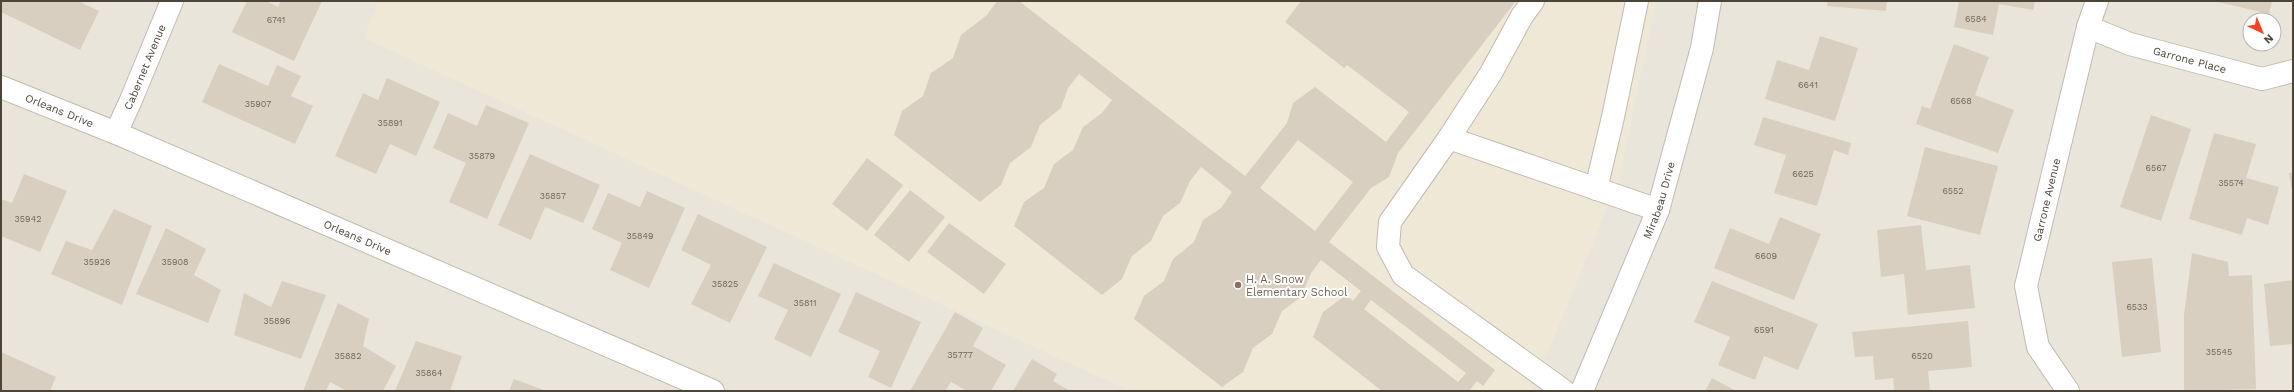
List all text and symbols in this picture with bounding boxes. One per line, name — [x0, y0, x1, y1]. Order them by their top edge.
north arrow — [2242, 12, 2282, 52]
house number: 6584 — [1965, 14, 1987, 24]
house number: 6741 — [267, 15, 285, 25]
street label: Cabernet Avenue — [121, 22, 169, 112]
text: N — [2261, 31, 2276, 46]
street label: Garrone Place — [2151, 44, 2228, 76]
house number: 6641 — [1798, 80, 1818, 90]
street label: Orleans Drive — [23, 91, 95, 130]
house number: 6568 — [1950, 96, 1972, 106]
house number: 35907 — [245, 99, 271, 109]
house number: 35891 — [377, 118, 403, 128]
house number: 35879 — [469, 151, 495, 161]
street label: Garrone Avenue — [2031, 157, 2063, 243]
street label: Mirabeau Drive — [1641, 160, 1678, 241]
house number: 6567 — [2145, 163, 2167, 173]
house number: 6625 — [1792, 169, 1814, 179]
house number: 35574 — [2218, 178, 2244, 188]
house number: 6552 — [1942, 186, 1964, 196]
house number: 35857 — [540, 191, 566, 201]
house number: 35942 — [15, 214, 41, 224]
street label: Orleans Drive — [322, 218, 393, 258]
house number: 35849 — [626, 231, 654, 241]
house number: 6609 — [1755, 251, 1777, 261]
house number: 35926 — [84, 257, 110, 267]
house number: 35908 — [161, 257, 189, 267]
place label: H. A. Snow Elementary School — [1246, 273, 1348, 299]
house number: 35825 — [712, 279, 738, 289]
marker: H. A. Snow Elementary School — [1233, 280, 1243, 290]
house number: 35811 — [793, 298, 817, 308]
house number: 6533 — [2126, 302, 2148, 312]
house number: 35896 — [263, 316, 291, 326]
house number: 6591 — [1754, 325, 1774, 335]
house number: 35545 — [2206, 347, 2232, 357]
house number: 35777 — [947, 350, 973, 360]
house number: 35882 — [335, 351, 361, 361]
house number: 6520 — [1911, 351, 1933, 361]
house number: 35864 — [415, 368, 443, 378]

